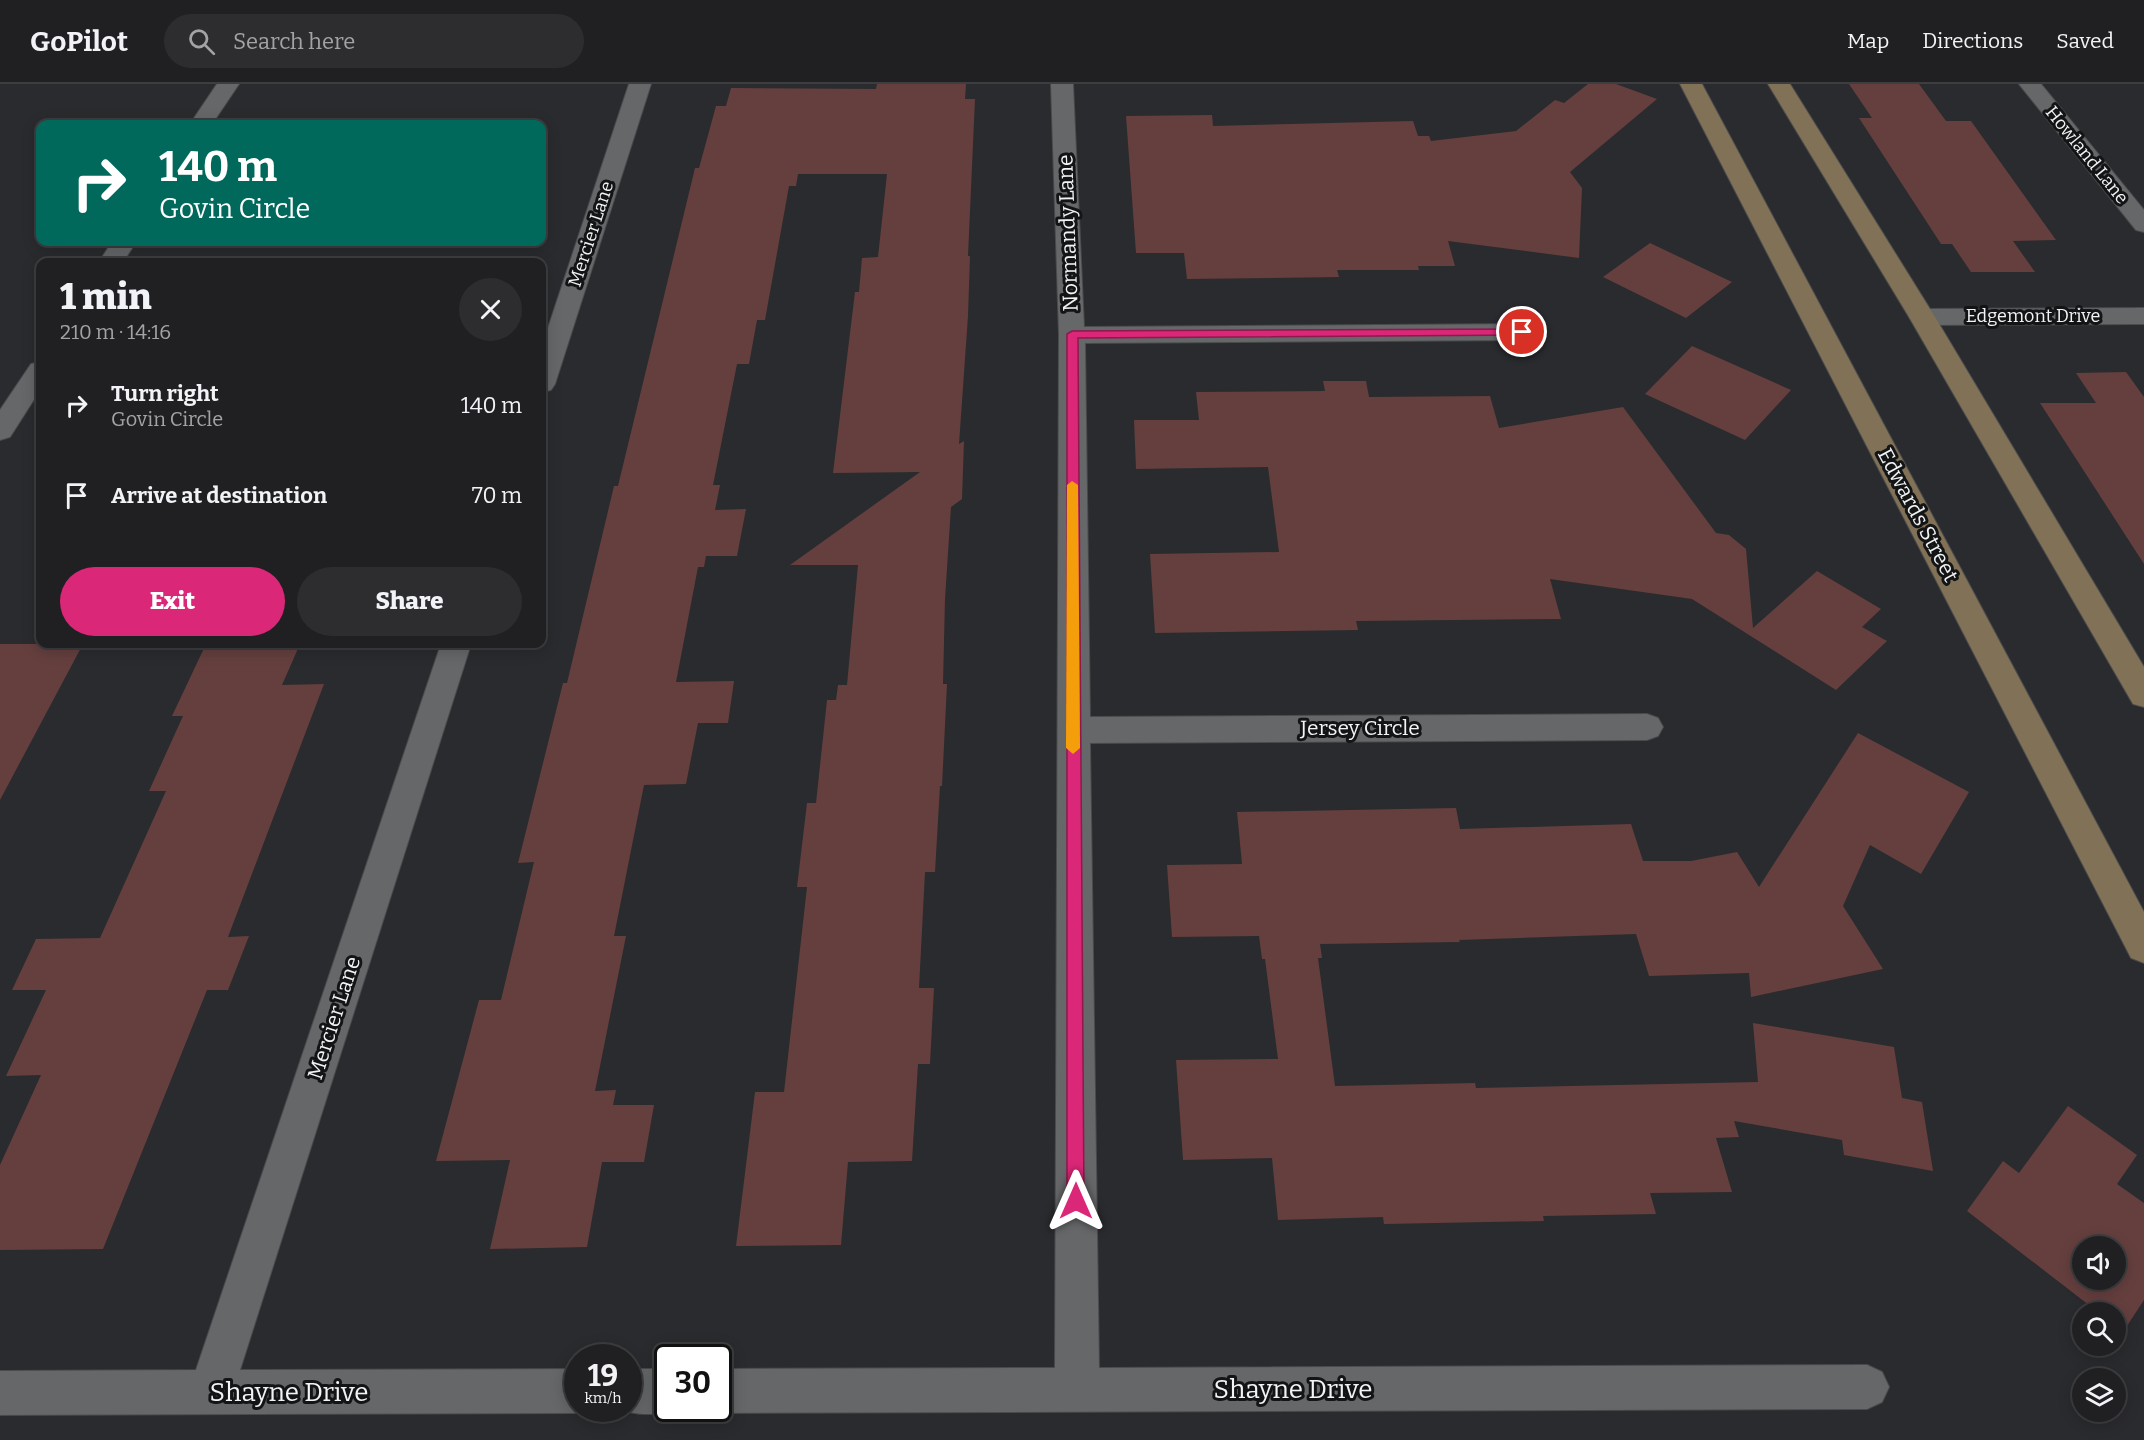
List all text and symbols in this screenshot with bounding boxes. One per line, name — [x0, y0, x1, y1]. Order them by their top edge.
search box — [164, 14, 584, 68]
text: GoPilot — [30, 25, 128, 58]
icon: search — [185, 25, 218, 58]
text: Search here — [233, 28, 355, 55]
text: Map — [1847, 28, 1889, 54]
text: Directions — [1922, 28, 2023, 54]
text: Saved — [2056, 28, 2114, 54]
street label: Howland Lane — [2041, 102, 2133, 208]
text: 140 m — [159, 142, 277, 192]
icon: right — [60, 144, 138, 222]
street label: Normandy Lane — [1052, 154, 1084, 312]
street label: Mercier Lane — [564, 178, 618, 290]
text: Govin Circle — [159, 193, 310, 225]
text: 1 min — [60, 275, 152, 319]
button: close — [459, 278, 522, 341]
street label: Edgemont Drive — [1966, 305, 2100, 327]
pin — [1496, 306, 1547, 357]
icon: arrive — [1505, 315, 1538, 348]
text: 210 m · 14:16 — [60, 320, 171, 344]
text: Turn right — [111, 380, 219, 407]
icon: right — [60, 389, 93, 422]
text: 140 m — [461, 392, 522, 419]
text: Govin Circle — [111, 407, 223, 431]
street label: Edwards Street — [1872, 444, 1964, 587]
icon: arrive — [60, 479, 93, 512]
text: Arrive at destination — [111, 482, 327, 509]
text: 70 m — [472, 482, 522, 509]
button: Exit — [60, 567, 285, 636]
button: Share — [297, 567, 522, 636]
street label: Jersey Circle — [1299, 715, 1420, 741]
street label: Mercier Lane — [302, 953, 366, 1083]
position arrow — [1044, 1169, 1108, 1233]
map controls — [2072, 1236, 2126, 1422]
button: sound — [2072, 1236, 2126, 1290]
button: search — [2072, 1302, 2126, 1356]
speed limit sign: 30 — [654, 1344, 732, 1422]
text: 19 — [588, 1358, 618, 1394]
button: layers — [2072, 1368, 2126, 1422]
street label: Shayne Drive — [1214, 1374, 1372, 1405]
street label: Shayne Drive — [210, 1377, 368, 1408]
text: km/h — [584, 1389, 622, 1407]

